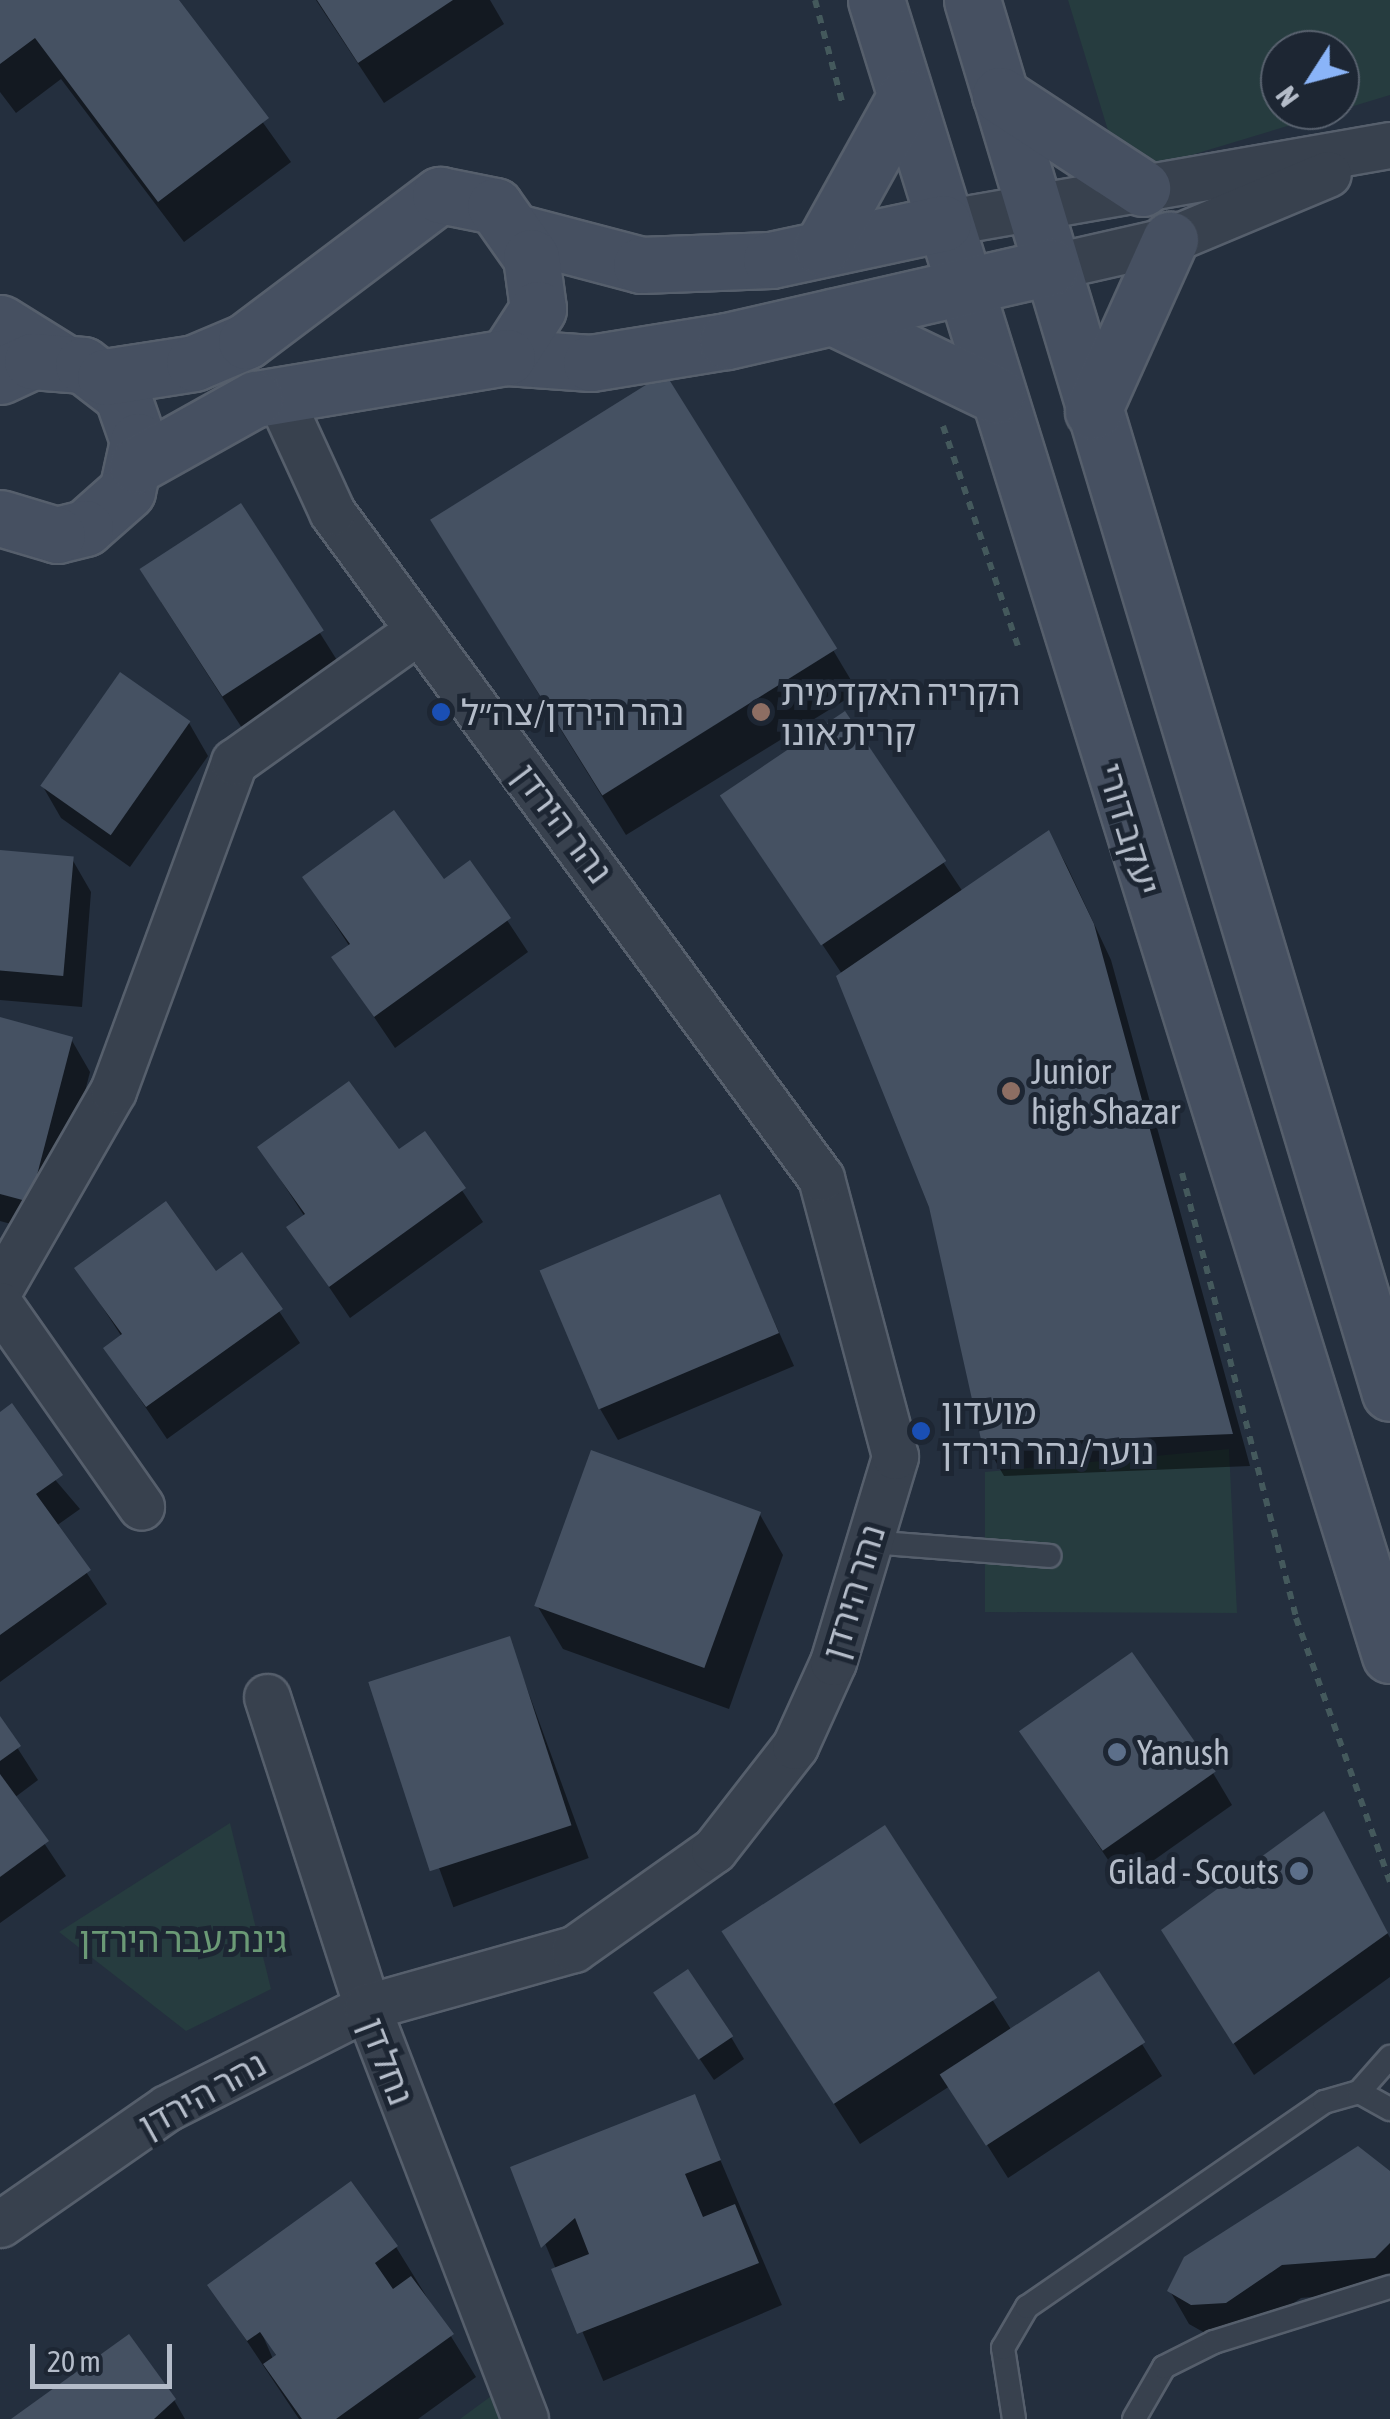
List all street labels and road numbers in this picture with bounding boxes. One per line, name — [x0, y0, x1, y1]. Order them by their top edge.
street label: נהר הירדן — [505, 755, 621, 891]
street label: יעקב דורי — [1089, 758, 1169, 900]
street label: נהר הירדן — [813, 1520, 893, 1664]
street label: נחל דן — [351, 2011, 423, 2111]
street label: נהר הירדן — [131, 2042, 273, 2146]

